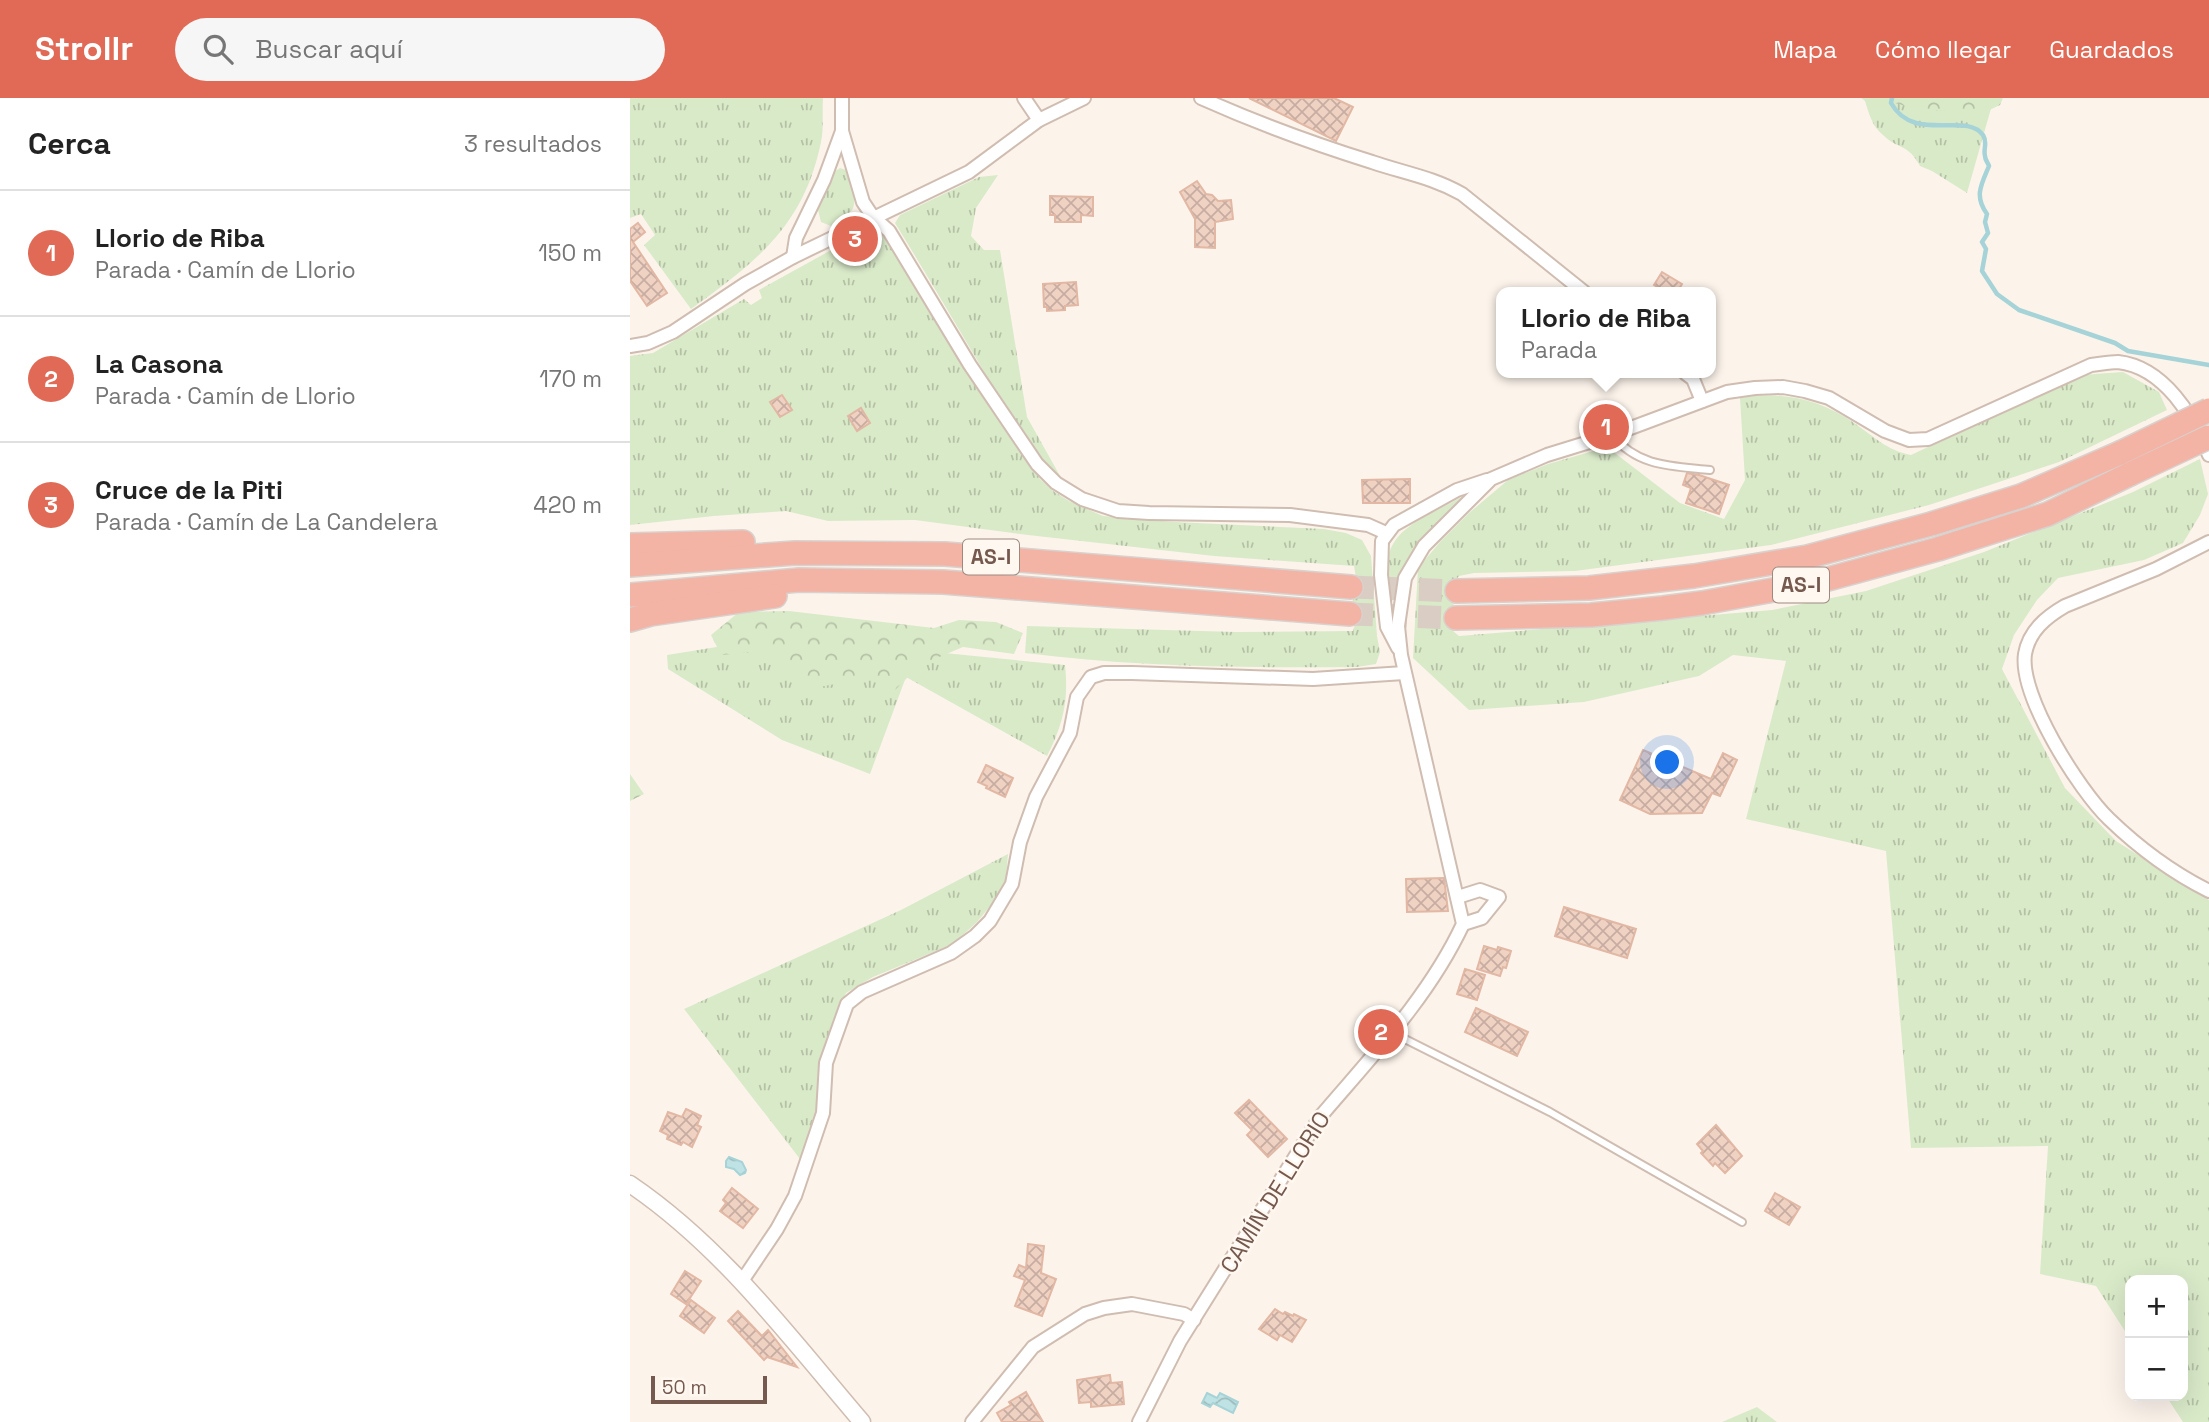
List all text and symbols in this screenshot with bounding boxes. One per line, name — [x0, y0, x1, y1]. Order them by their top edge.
search box — [175, 18, 665, 81]
text: Strollr — [35, 28, 133, 70]
icon: search — [199, 30, 237, 68]
text: Buscar aquí — [255, 32, 403, 66]
text: Mapa — [1773, 34, 1837, 65]
text: Cómo llegar — [1875, 34, 2011, 65]
text: Guardados — [2049, 34, 2174, 65]
text: Cerca — [28, 124, 111, 163]
text: 3 resultados — [464, 129, 602, 159]
pin: 3 — [832, 213, 878, 265]
text: Llorio de Riba — [95, 221, 265, 255]
text: 1 — [46, 238, 56, 268]
text: 150 m — [538, 238, 602, 268]
text: Parada · Camín de Llorio — [95, 255, 356, 285]
popup — [1496, 287, 1716, 378]
text: Llorio de Riba — [1521, 301, 1691, 335]
text: Parada — [1521, 335, 1597, 365]
text: La Casona — [95, 347, 223, 381]
text: 2 — [44, 364, 58, 394]
text: 170 m — [539, 364, 602, 394]
text: Parada · Camín de Llorio — [95, 381, 356, 411]
pin: 1 — [1583, 401, 1629, 453]
text: Cruce de la Piti — [95, 473, 283, 507]
text: 3 — [44, 490, 58, 520]
text: 420 m — [533, 490, 602, 520]
text: Parada · Camín de La Candelera — [95, 507, 438, 537]
road number: AS-I — [963, 540, 1019, 574]
road number: AS-I — [1773, 568, 1829, 602]
your location — [1650, 745, 1684, 779]
pin: 2 — [1358, 1006, 1404, 1058]
street label: CAMÍN DE LLORIO — [1213, 1105, 1337, 1279]
map controls — [2125, 1275, 2188, 1401]
button: + — [2125, 1275, 2188, 1338]
button: − — [2125, 1338, 2188, 1401]
scale bar — [651, 1373, 766, 1405]
text: 50 m — [662, 1375, 707, 1400]

